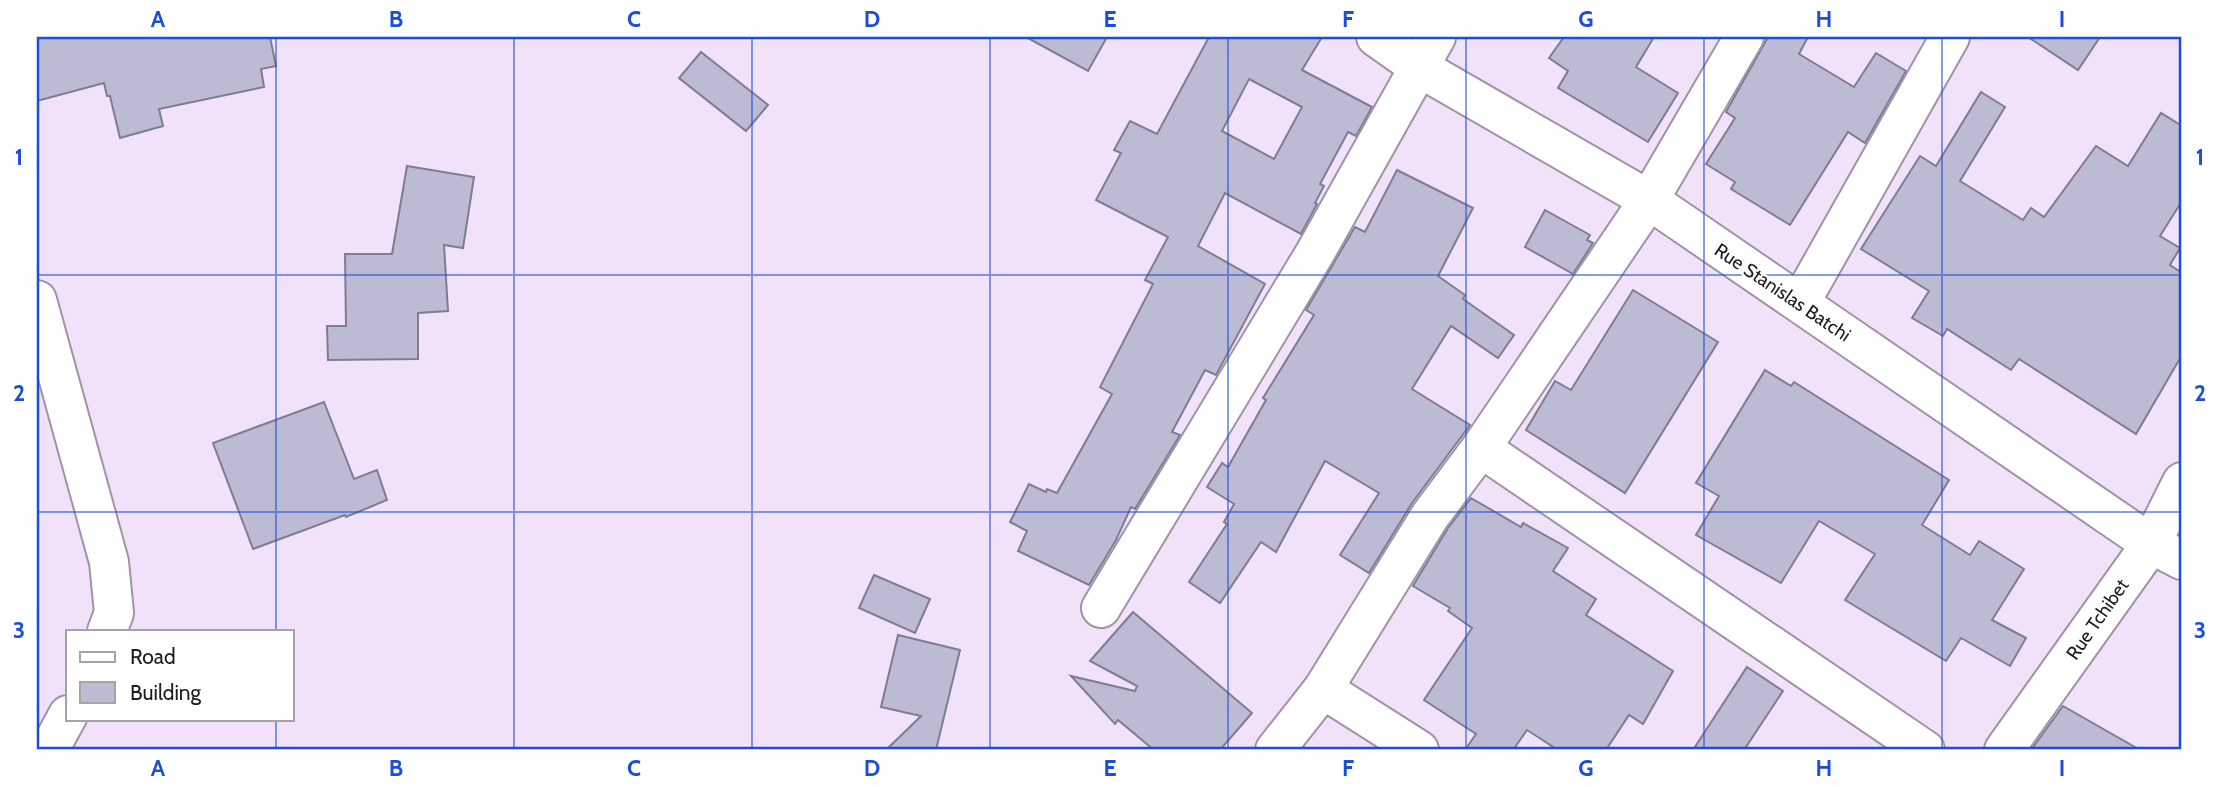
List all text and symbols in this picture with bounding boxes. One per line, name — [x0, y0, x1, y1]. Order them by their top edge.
text: A — [151, 5, 166, 33]
text: B — [389, 5, 403, 33]
text: C — [627, 5, 641, 33]
text: D — [864, 5, 880, 33]
text: E — [1103, 5, 1117, 33]
text: F — [1342, 5, 1354, 33]
text: G — [1578, 5, 1594, 33]
text: H — [1816, 5, 1832, 33]
text: I — [2059, 5, 2065, 33]
text: 1 — [15, 143, 23, 171]
text: 1 — [2196, 143, 2204, 171]
street label: Rue Stanislas Batchi — [1710, 238, 1855, 347]
text: 2 — [13, 379, 25, 407]
text: 2 — [2194, 379, 2206, 407]
street label: Rue Tchibet — [2061, 574, 2134, 664]
text: 3 — [13, 616, 25, 644]
text: 3 — [2194, 616, 2206, 644]
legend — [66, 630, 294, 720]
text: Road — [130, 644, 176, 669]
text: Building — [130, 680, 202, 705]
text: A — [151, 754, 166, 782]
text: B — [389, 754, 403, 782]
text: C — [627, 754, 641, 782]
text: D — [864, 754, 880, 782]
text: E — [1103, 754, 1117, 782]
text: F — [1342, 754, 1354, 782]
text: G — [1578, 754, 1594, 782]
text: H — [1816, 754, 1832, 782]
text: I — [2059, 754, 2065, 782]

